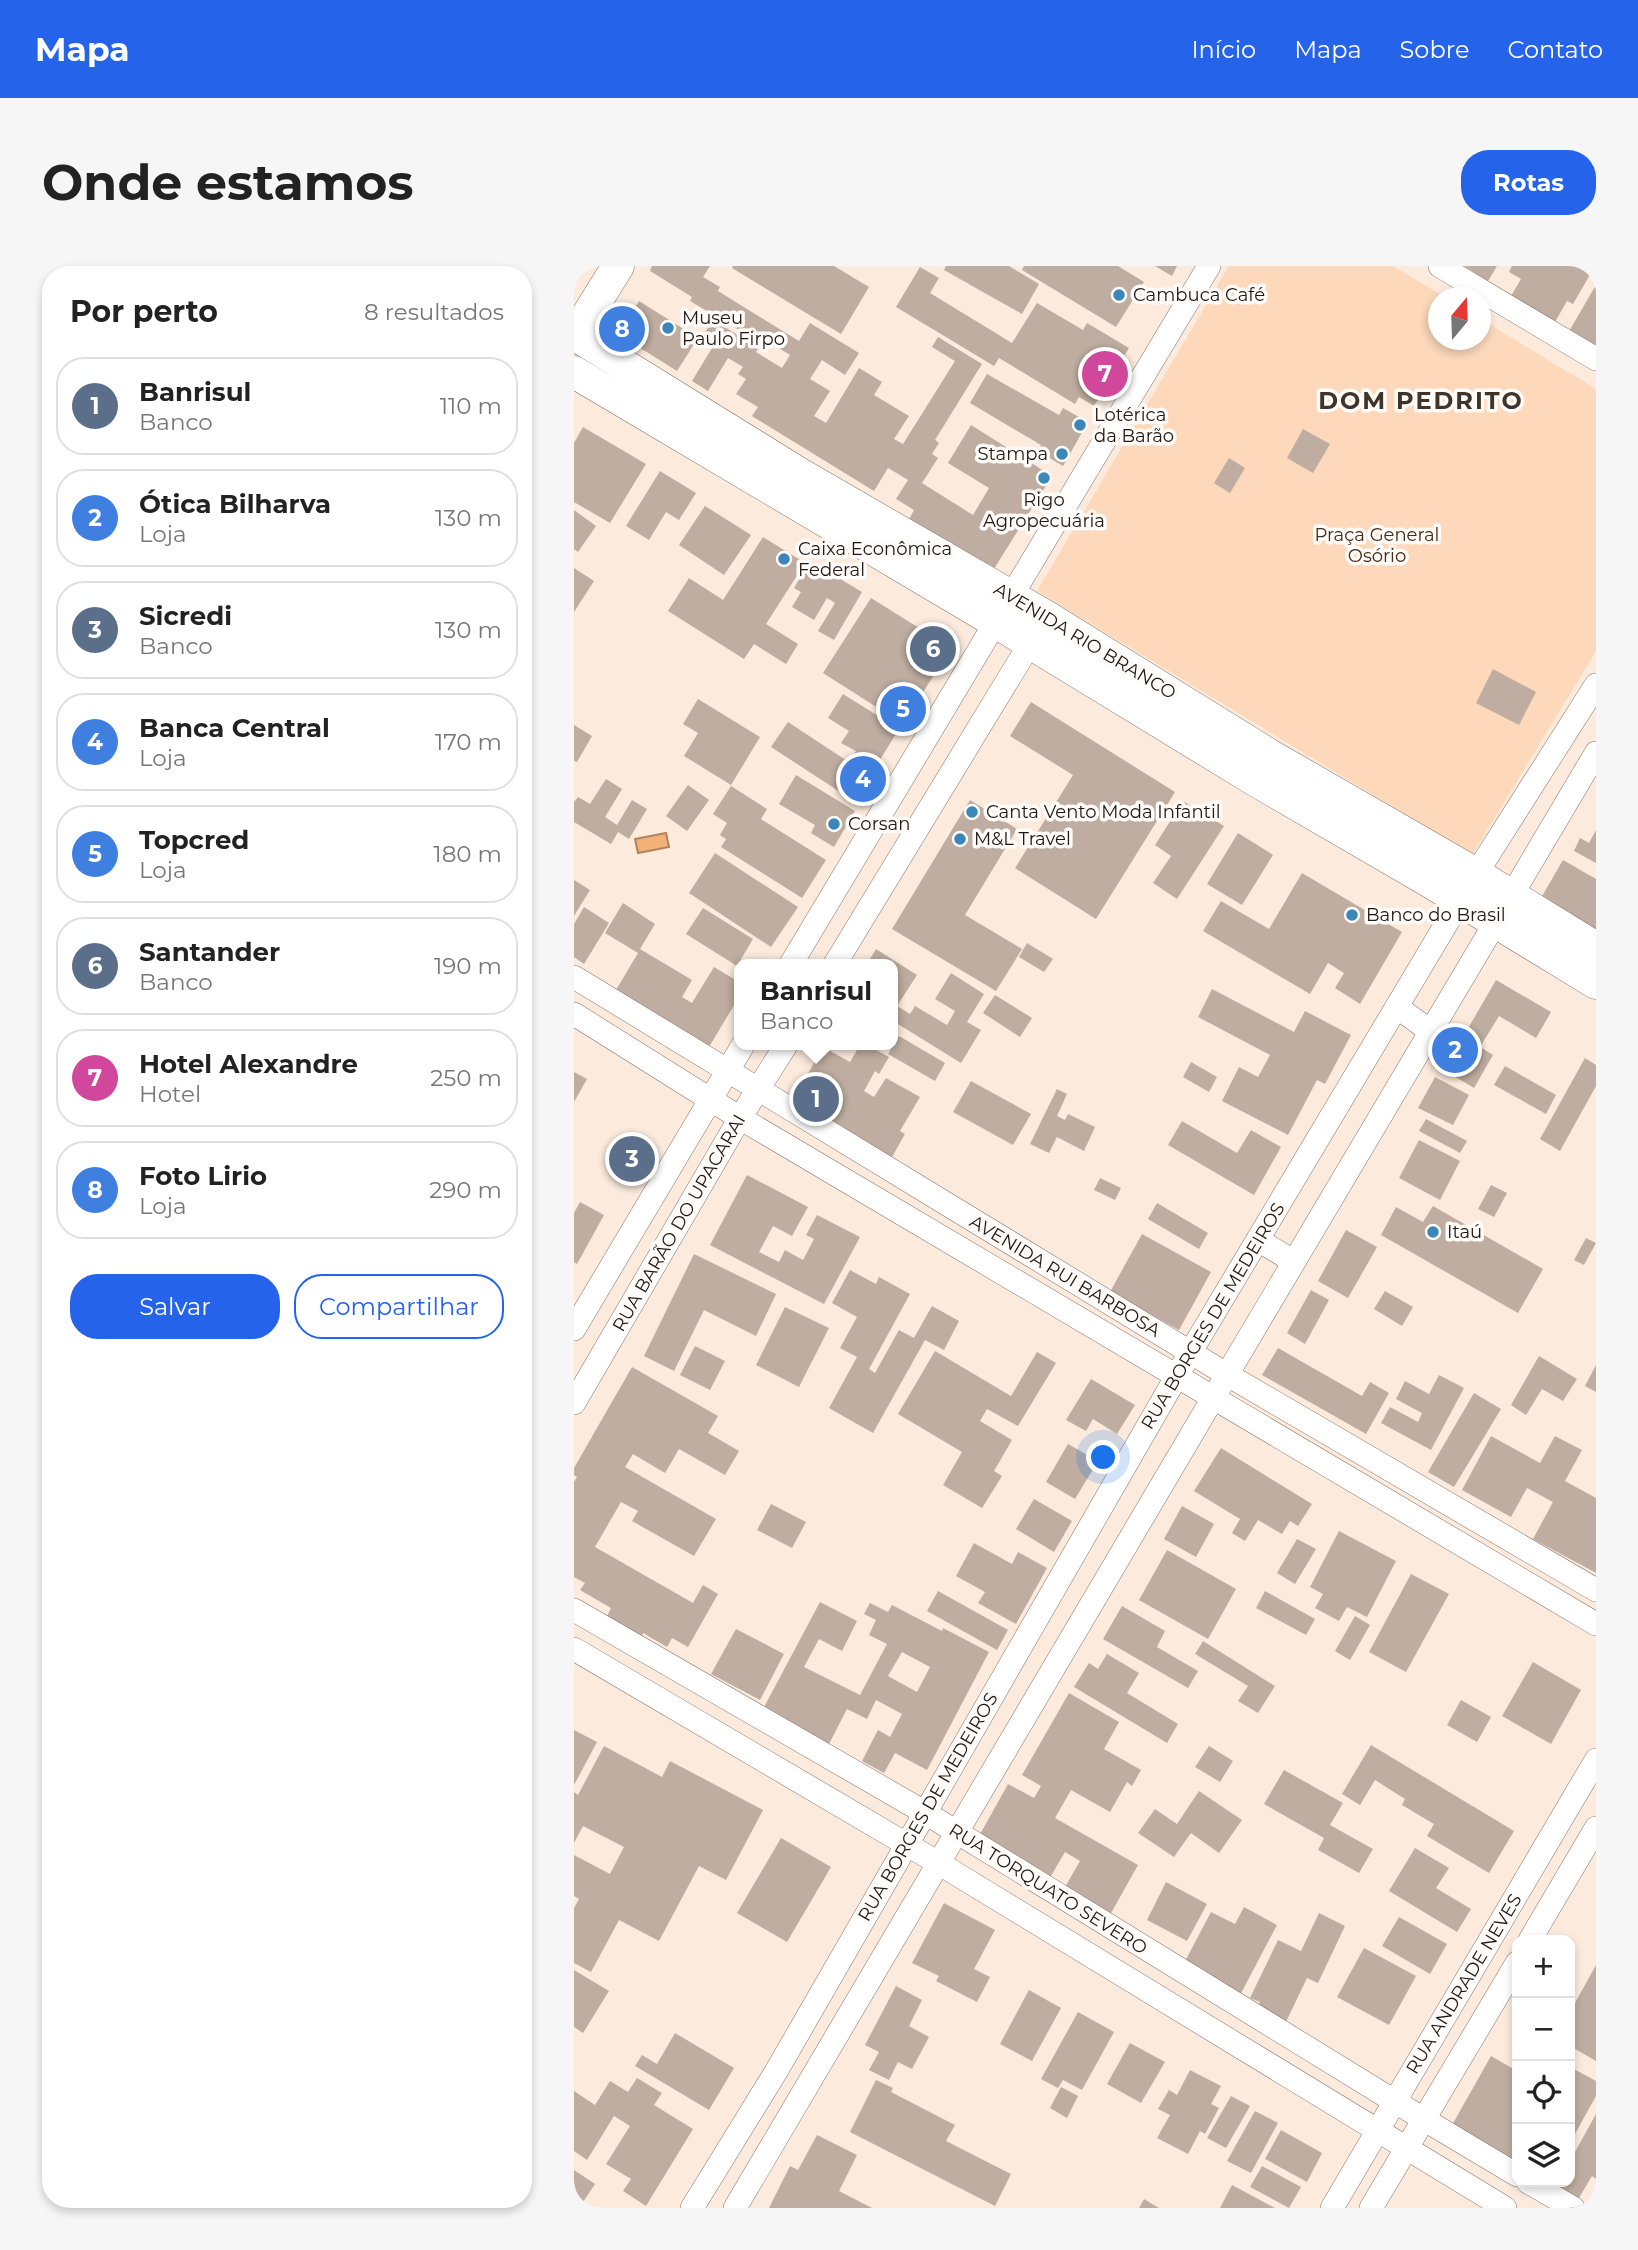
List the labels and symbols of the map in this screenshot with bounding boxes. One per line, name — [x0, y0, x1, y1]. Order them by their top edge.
place label: Cambuca Café — [1133, 284, 1265, 306]
marker: Cambuca Café — [1111, 287, 1127, 303]
north arrow — [1428, 287, 1491, 350]
pin: 8 — [599, 303, 645, 355]
place label: Museu Paulo Firpo — [682, 307, 785, 350]
marker: Museu Paulo Firpo — [660, 320, 676, 336]
pin: 7 — [1082, 348, 1128, 400]
district label: DOM PEDRITO — [1318, 386, 1524, 415]
place label: Lotérica da Barão — [1094, 404, 1174, 447]
marker: Lotérica da Barão — [1072, 417, 1088, 433]
place label: Stampa — [978, 443, 1048, 465]
marker: Stampa — [1054, 446, 1070, 462]
marker: Rigo Agropecuária — [1036, 470, 1052, 486]
place label: Rigo Agropecuária — [983, 489, 1105, 532]
park label: Praça General Osório — [1315, 524, 1439, 567]
place label: Caixa Econômica Federal — [798, 538, 952, 581]
marker: Caixa Econômica Federal — [776, 551, 792, 567]
street label: AVENIDA RIO BRANCO — [990, 578, 1180, 704]
pin: 6 — [910, 623, 956, 675]
pin: 5 — [880, 683, 926, 735]
pin: 4 — [840, 753, 886, 805]
place label: Canta Vento Moda Infantil — [986, 801, 1221, 823]
marker: Canta Vento Moda Infantil — [964, 804, 980, 820]
place label: Corsan — [848, 813, 910, 835]
marker: Corsan — [826, 816, 842, 832]
place label: M&L Travel — [974, 828, 1071, 850]
marker: M&L Travel — [952, 831, 968, 847]
place label: Banco do Brasil — [1366, 904, 1506, 926]
marker: Banco do Brasil — [1344, 907, 1360, 923]
pin: 2 — [1432, 1024, 1478, 1076]
pin: 1 — [793, 1073, 839, 1125]
street label: RUA BARÃO DO UPACARAI — [608, 1111, 750, 1335]
pin: 3 — [609, 1133, 655, 1185]
street label: RUA BORGES DE MEDEIROS — [1136, 1199, 1290, 1433]
street label: AVENIDA RUI BARBOSA — [966, 1210, 1164, 1342]
place label: Itaú — [1447, 1221, 1482, 1243]
marker: Itaú — [1425, 1224, 1441, 1240]
your location — [1086, 1440, 1120, 1474]
street label: RUA BORGES DE MEDEIROS — [853, 1689, 1003, 1925]
street label: RUA TORQUATO SEVERO — [945, 1819, 1151, 1959]
street label: RUA ANDRADE NEVES — [1401, 1890, 1527, 2078]

